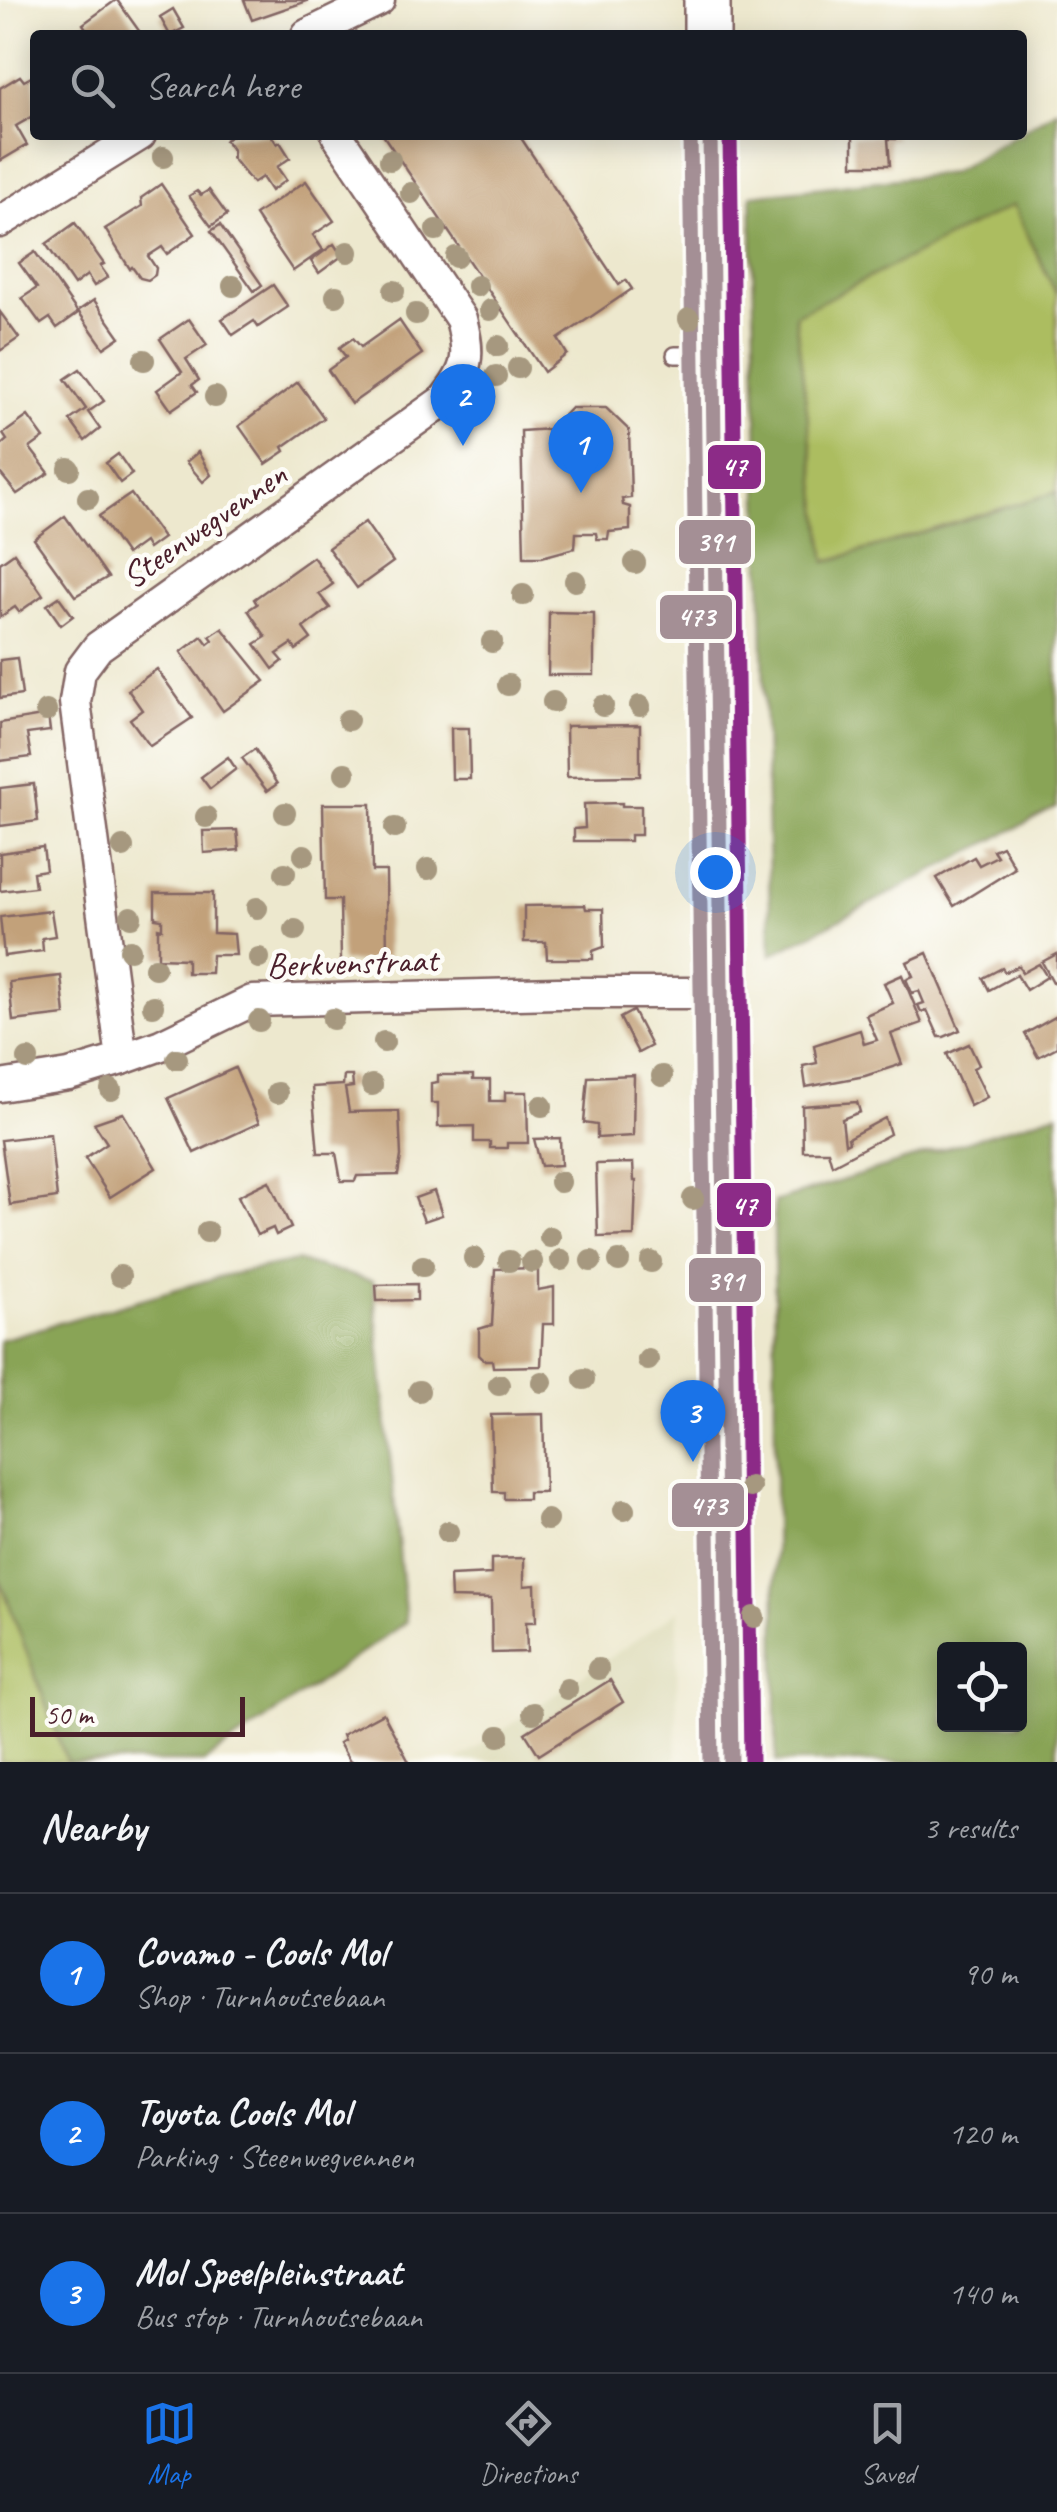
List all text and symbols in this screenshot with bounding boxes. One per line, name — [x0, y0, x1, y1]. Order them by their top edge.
search box — [30, 30, 1027, 140]
icon: search — [65, 58, 120, 113]
text: Search here — [145, 62, 300, 109]
pin: 2 — [430, 364, 496, 446]
pin: 1 — [548, 410, 614, 493]
line badge: 47 — [706, 443, 763, 491]
text: 47 — [721, 449, 749, 484]
street label: Steenwegvennen — [113, 452, 296, 599]
line badge: 391 — [677, 518, 753, 566]
text: 391 — [696, 524, 737, 559]
line badge: 473 — [658, 593, 734, 641]
text: 473 — [677, 599, 717, 634]
your location — [690, 847, 741, 898]
street label: Berkvenstraat — [266, 937, 442, 988]
line badge: 47 — [715, 1181, 773, 1229]
text: 47 — [731, 1188, 759, 1223]
line badge: 391 — [687, 1256, 763, 1304]
text: 391 — [706, 1263, 747, 1298]
pin: 3 — [660, 1380, 726, 1462]
line badge: 473 — [670, 1481, 746, 1529]
text: 473 — [689, 1488, 729, 1523]
map controls — [937, 1642, 1027, 1732]
button: locate — [937, 1642, 1027, 1732]
scale bar — [30, 1692, 245, 1736]
text: 50 m — [45, 1697, 93, 1732]
text: Nearby — [40, 1801, 146, 1854]
text: 3 results — [923, 1807, 1017, 1848]
text: Covamo - Cools Mol — [135, 1929, 386, 1976]
text: 1 — [65, 1953, 80, 1994]
text: 90 m — [963, 1953, 1017, 1994]
text: Shop · Turnhoutsebaan — [135, 1976, 384, 2017]
text: Toyota Cools Mol — [135, 2089, 350, 2136]
text: 2 — [65, 2113, 80, 2154]
text: 120 m — [948, 2113, 1017, 2154]
text: Parking · Steenwegvennen — [135, 2136, 414, 2177]
text: Mol Speelpleinstraat — [135, 2249, 401, 2296]
text: 3 — [65, 2273, 80, 2314]
text: 140 m — [948, 2273, 1017, 2314]
text: Bus stop · Turnhoutsebaan — [135, 2296, 422, 2337]
tab: Map — [142, 2396, 197, 2491]
tab: Directions — [480, 2396, 577, 2491]
tab: Saved — [860, 2396, 915, 2491]

